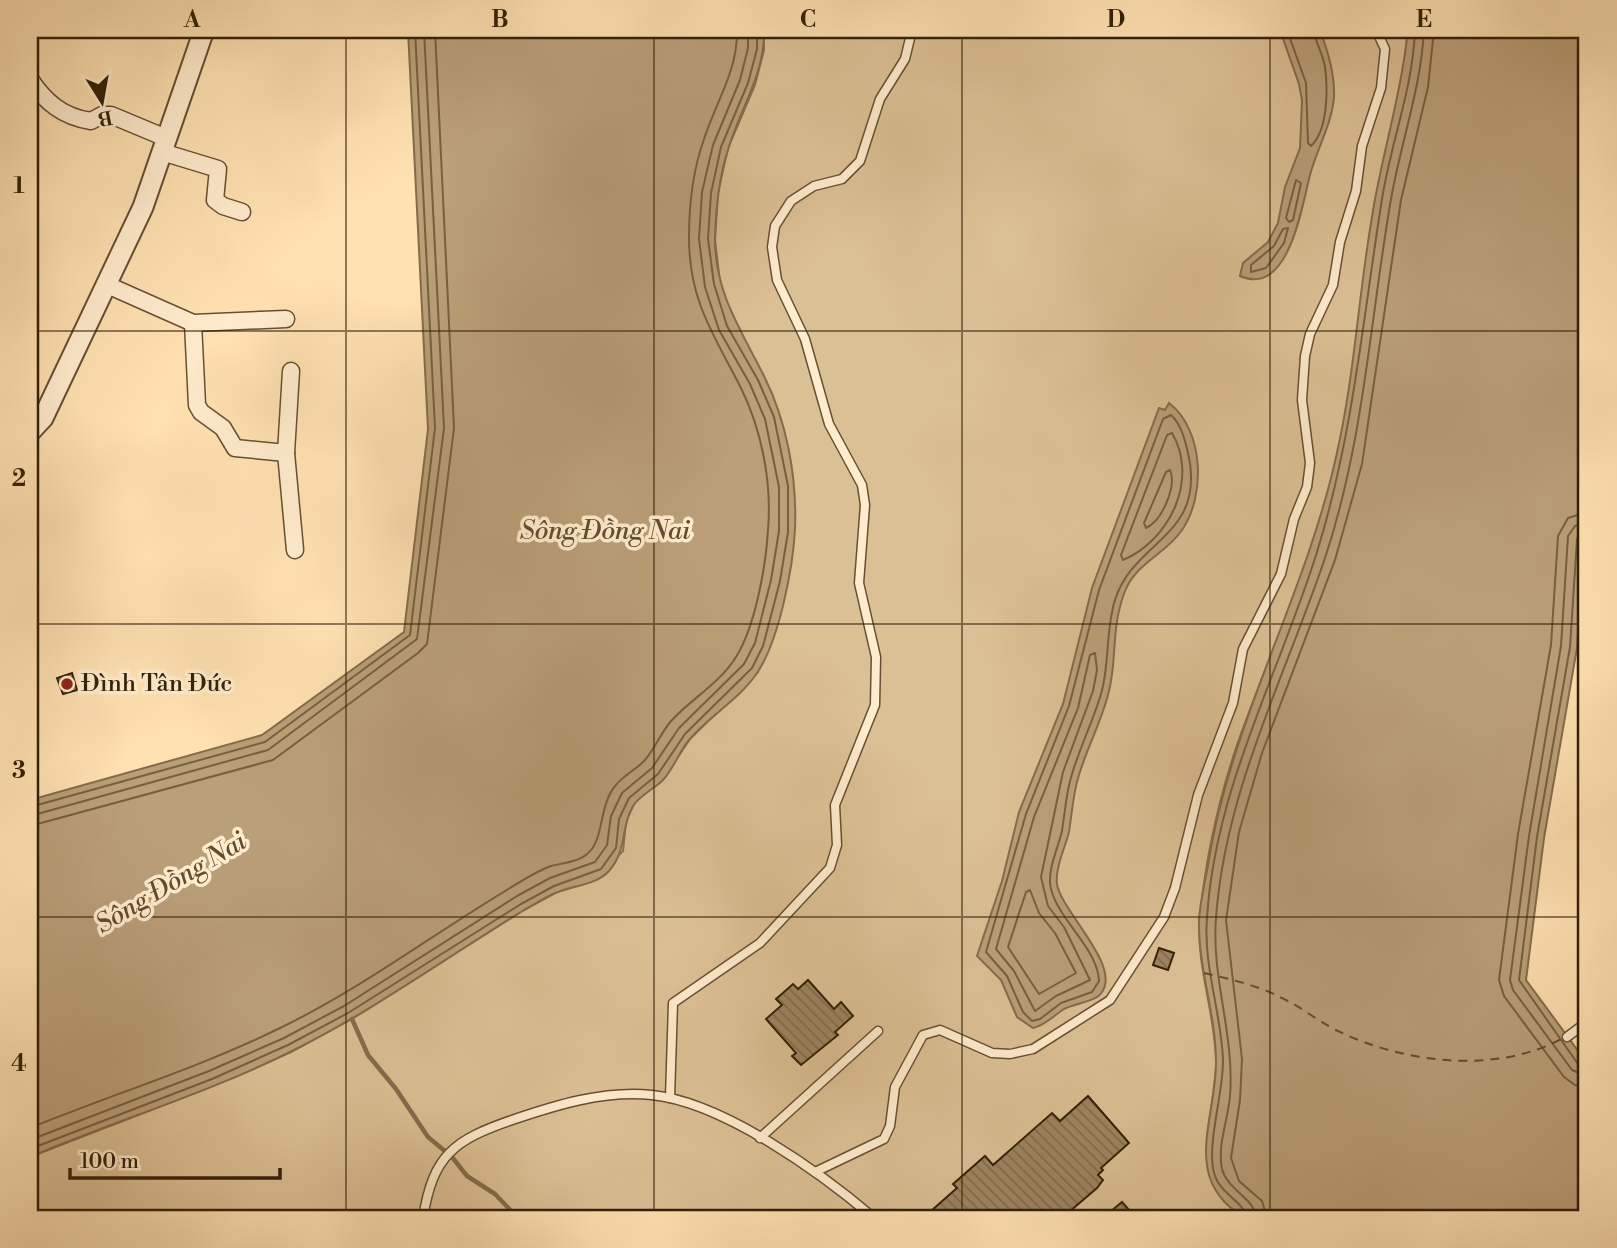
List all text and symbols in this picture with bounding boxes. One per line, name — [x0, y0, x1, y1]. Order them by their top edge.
text: A — [183, 6, 201, 34]
text: B — [491, 6, 509, 34]
text: C — [800, 6, 816, 34]
text: D — [1107, 6, 1125, 34]
text: E — [1416, 6, 1432, 34]
north arrow — [66, 66, 136, 136]
text: B — [96, 105, 114, 131]
text: 1 — [13, 172, 25, 200]
text: 2 — [12, 465, 26, 493]
water label: Sông Đồng Nai — [520, 515, 691, 547]
place label: Đình Tân Đức — [81, 669, 232, 699]
marker: Đình Tân Đức — [59, 676, 75, 692]
text: 3 — [12, 757, 26, 785]
water label: Sông Đồng Nai — [90, 825, 253, 941]
text: 4 — [11, 1050, 27, 1078]
scale bar — [70, 1136, 280, 1180]
text: 100 m — [80, 1149, 139, 1175]

